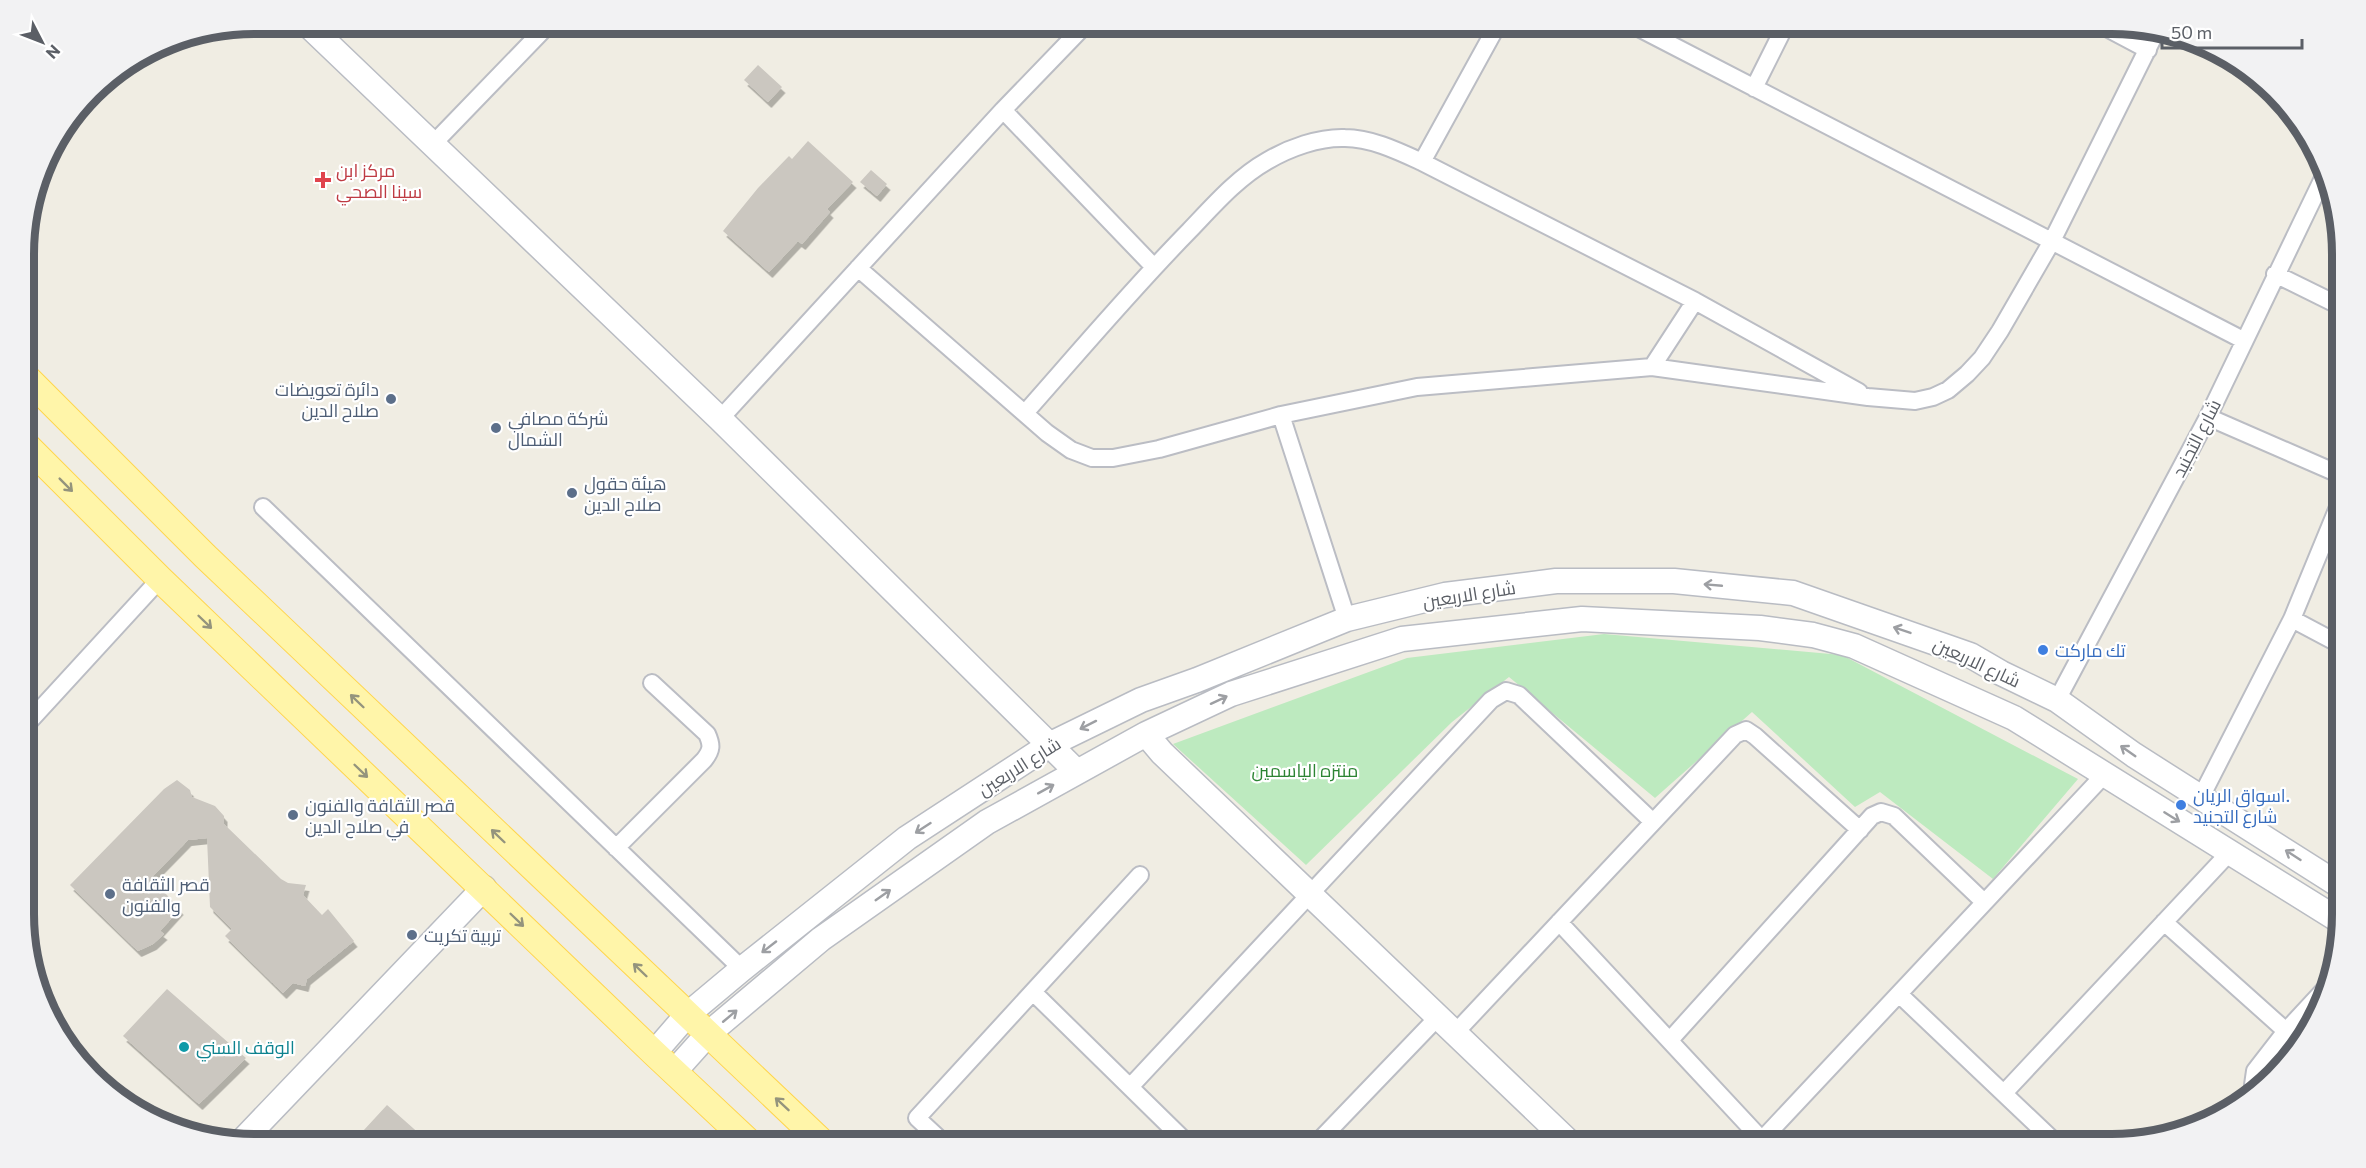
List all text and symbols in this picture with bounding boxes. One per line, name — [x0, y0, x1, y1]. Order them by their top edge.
north arrow — [12, 12, 72, 72]
scale bar — [2162, 12, 2302, 50]
text: 50 m — [2171, 21, 2212, 43]
text: N — [42, 42, 65, 63]
place label: مركز ابن سينا الصحي — [336, 159, 422, 206]
marker: مركز ابن سينا الصحي — [314, 171, 332, 189]
place label: دائرة تعويضات صلاح الدين — [275, 378, 379, 423]
marker: دائرة تعويضات صلاح الدين — [384, 392, 398, 406]
street label: شارع التجنيد — [2167, 395, 2227, 482]
place label: شركة مصافي الشمال — [508, 407, 609, 451]
marker: شركة مصافي الشمال — [489, 421, 503, 435]
place label: هيئة حقول صلاح الدين — [584, 472, 667, 517]
one-way arrow — [59, 477, 74, 492]
marker: هيئة حقول صلاح الدين — [565, 486, 579, 500]
street label: شارع الاربعين — [1421, 576, 1517, 614]
one-way arrow — [1704, 579, 1724, 590]
one-way arrow — [197, 615, 212, 629]
one-way arrow — [1893, 624, 1912, 635]
street label: شارع الاربعين — [1929, 632, 2024, 694]
place label: تك ماركت — [2055, 639, 2126, 662]
marker: تك ماركت — [2036, 643, 2050, 657]
one-way arrow — [1210, 693, 1228, 705]
one-way arrow — [350, 694, 365, 708]
one-way arrow — [1080, 720, 1098, 731]
street label: شارع الاربعين — [973, 732, 1066, 802]
one-way arrow — [2121, 744, 2137, 757]
park label: منتزه الياسمين — [1252, 759, 1358, 782]
one-way arrow — [354, 764, 369, 778]
one-way arrow — [1037, 783, 1055, 794]
place label: اسواق الريان. شارع التجنيد — [2193, 784, 2290, 829]
place label: قصر الثقافة والفنون في صلاح الدين — [305, 794, 455, 841]
marker: اسواق الريان. شارع التجنيد — [2174, 798, 2188, 812]
marker: قصر الثقافة والفنون في صلاح الدين — [286, 808, 300, 822]
one-way arrow — [2163, 811, 2180, 823]
one-way arrow — [915, 822, 932, 834]
one-way arrow — [491, 828, 506, 843]
one-way arrow — [2285, 849, 2301, 861]
place label: قصر الثقافة والفنون — [122, 873, 210, 917]
marker: قصر الثقافة والفنون — [103, 887, 117, 901]
one-way arrow — [875, 889, 891, 901]
one-way arrow — [510, 913, 525, 928]
place label: تربية تكريت — [424, 924, 501, 947]
marker: تربية تكريت — [405, 928, 419, 942]
one-way arrow — [761, 941, 777, 954]
one-way arrow — [632, 963, 647, 977]
one-way arrow — [722, 1009, 738, 1022]
place label: الوقف السني — [196, 1036, 295, 1062]
marker: الوقف السني — [177, 1040, 191, 1054]
one-way arrow — [774, 1097, 789, 1111]

